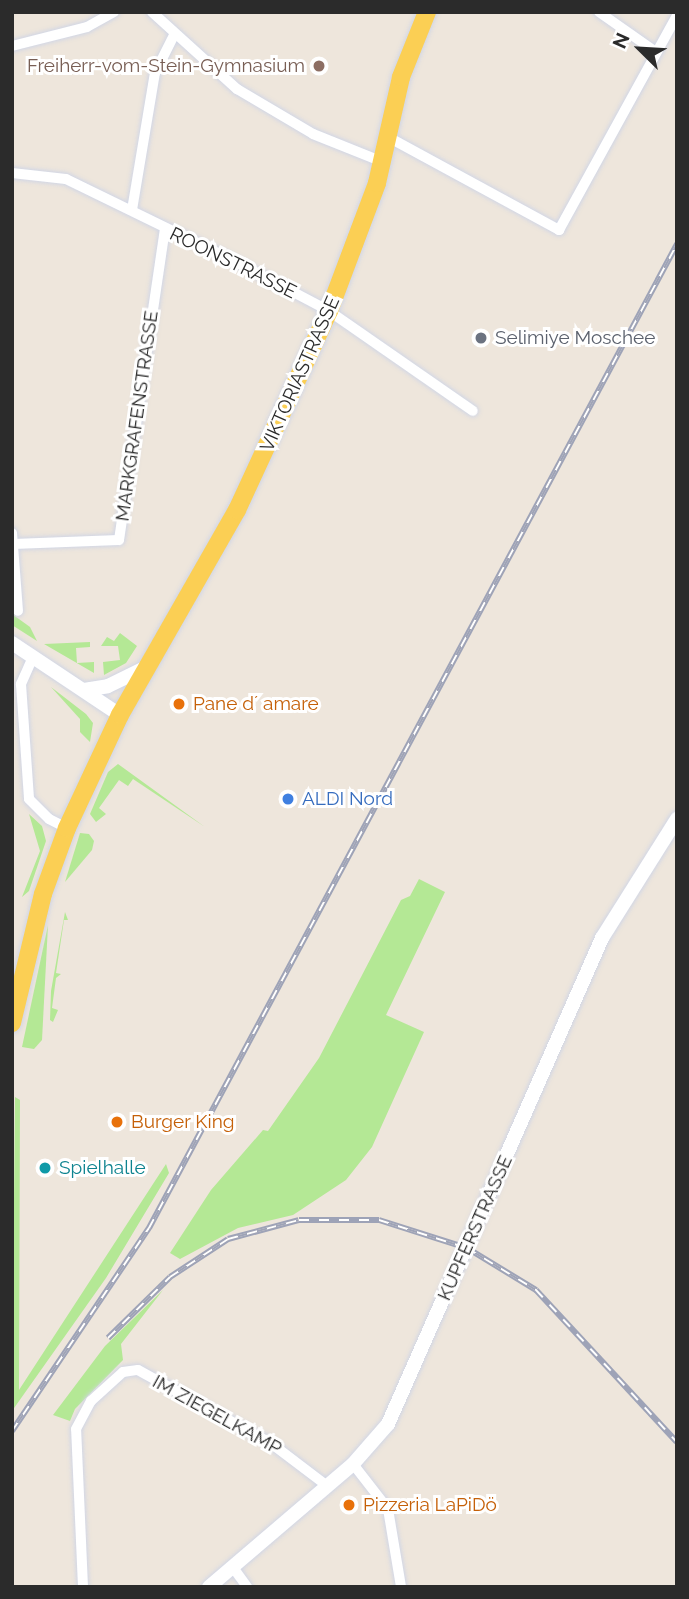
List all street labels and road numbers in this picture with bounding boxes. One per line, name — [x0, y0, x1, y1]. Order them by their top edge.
street label: ROONSTRASSE — [166, 222, 300, 304]
street label: VIKTORIASTRASSE — [255, 293, 345, 455]
street label: MARKGRAFENSTRASSE — [111, 309, 163, 523]
street label: KUPFERSTRASSE — [433, 1152, 517, 1304]
street label: IM ZIEGELKAMP — [149, 1370, 285, 1460]

